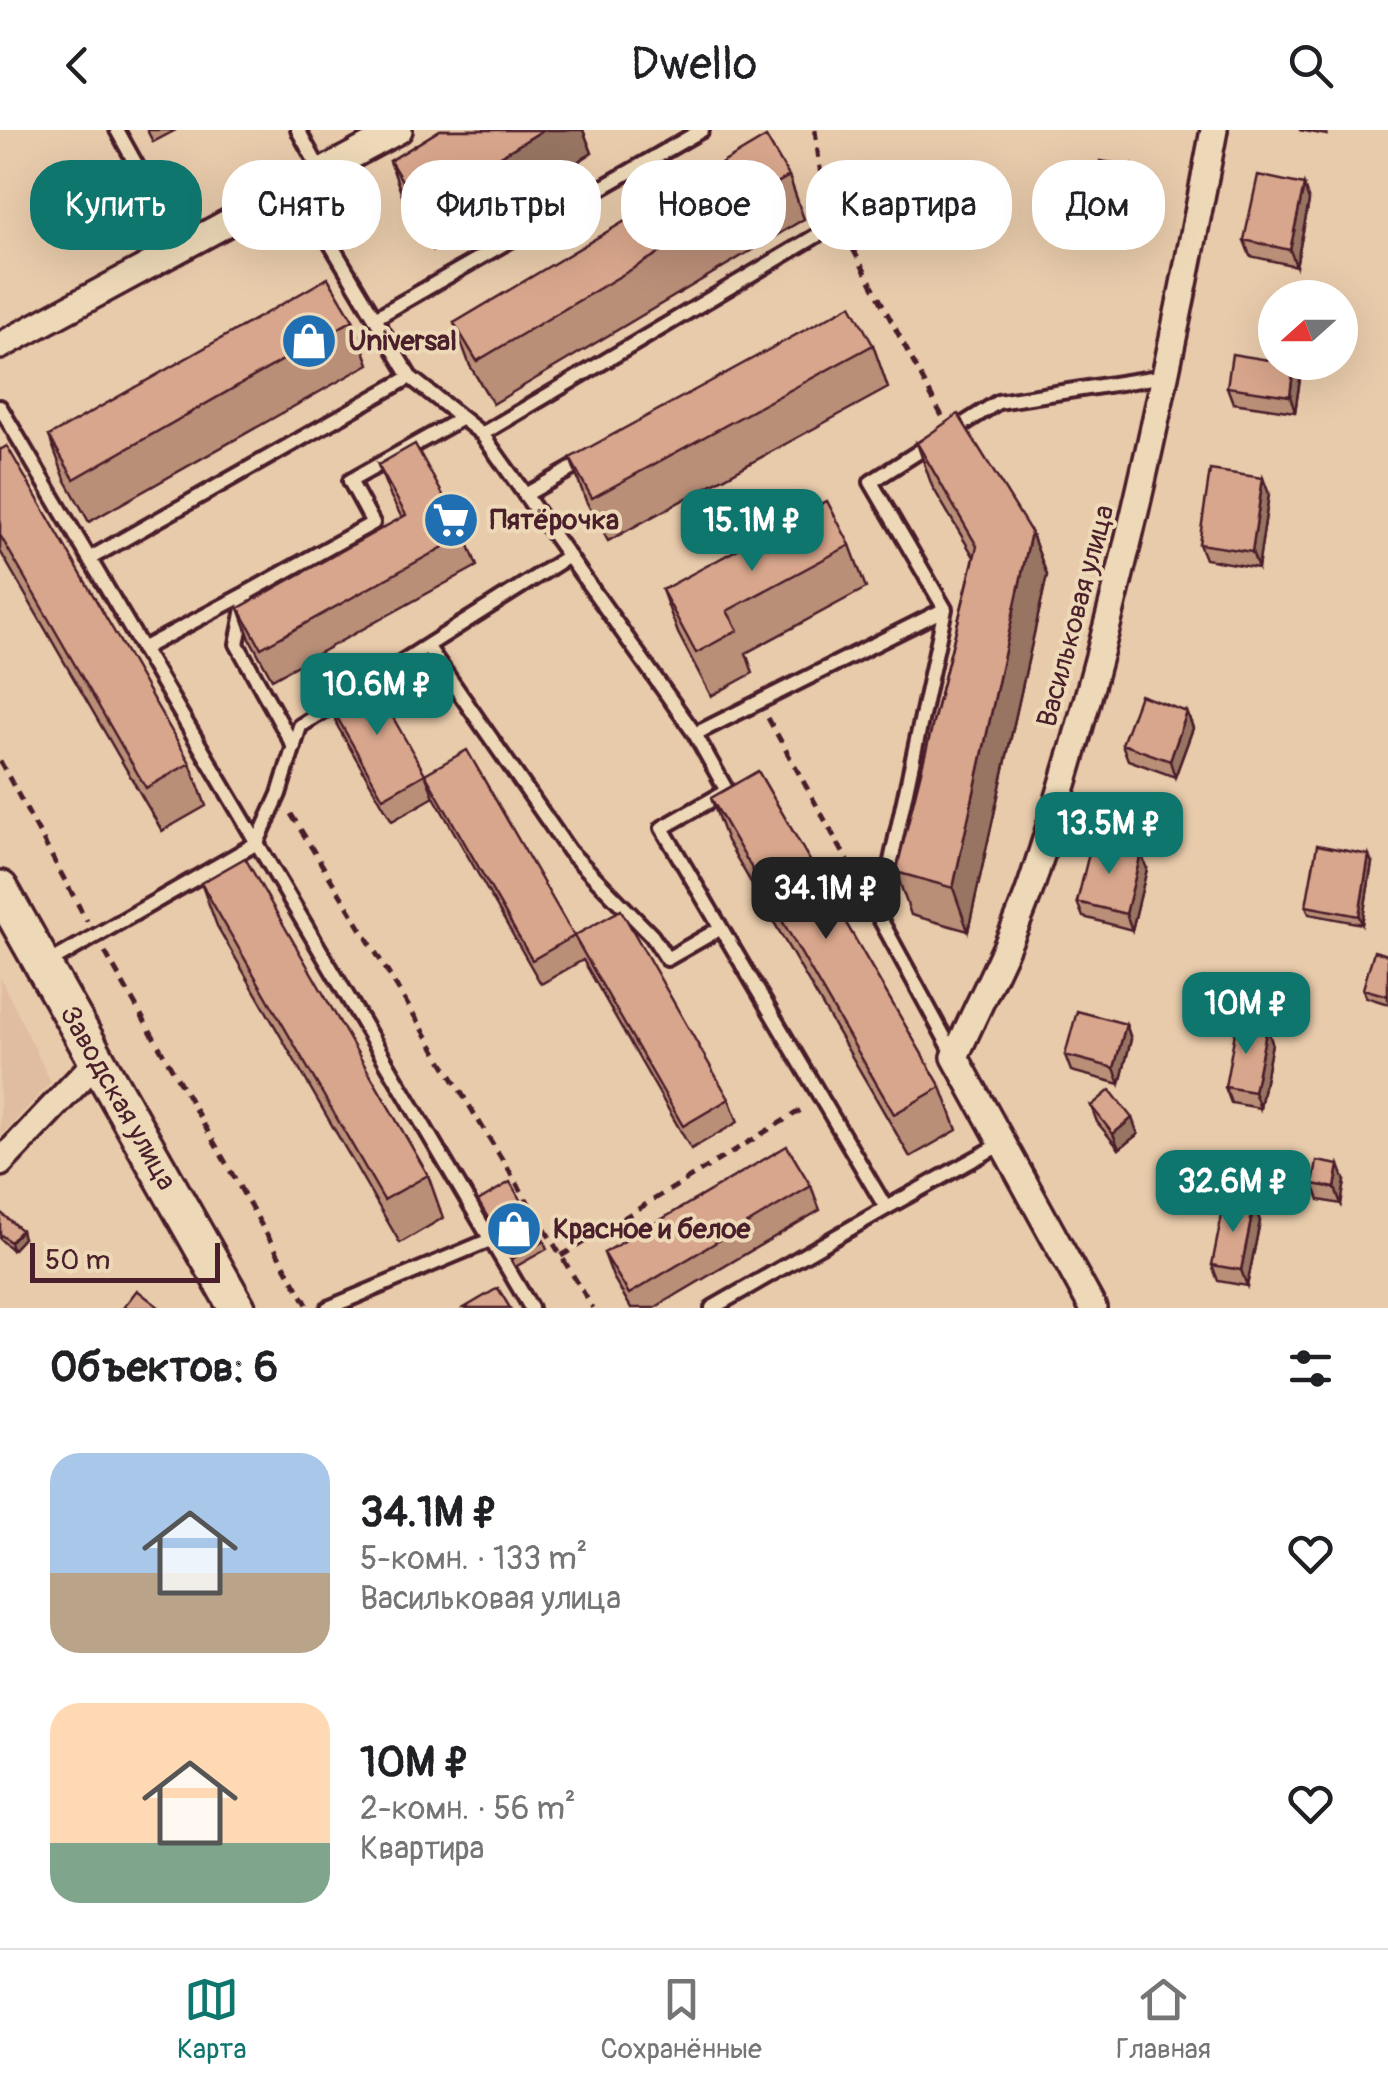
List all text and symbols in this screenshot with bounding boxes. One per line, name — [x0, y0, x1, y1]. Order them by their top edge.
text: Dwello — [631, 37, 757, 93]
icon: back — [50, 38, 105, 93]
icon: search — [1283, 38, 1338, 93]
chip: Купить — [30, 160, 202, 250]
chip: Снять — [222, 160, 381, 250]
chip: Фильтры — [401, 160, 601, 250]
chip: Новое — [621, 160, 786, 250]
chip: Квартира — [806, 160, 1012, 250]
chip: Дом — [1032, 160, 1165, 250]
north arrow — [1258, 280, 1358, 380]
map controls — [1258, 280, 1358, 380]
shop icon: Universal — [279, 311, 339, 371]
place label: Universal — [348, 324, 457, 359]
pin: 15.1M ₽ — [660, 489, 844, 574]
supermarket icon: Пятёрочка — [421, 490, 481, 550]
text: 15.1M ₽ — [703, 501, 801, 541]
street label: Васильковая улица — [1030, 501, 1122, 731]
place label: Пятёрочка — [490, 503, 619, 538]
pin: 10.6M ₽ — [285, 653, 469, 738]
text: 10.6M ₽ — [322, 665, 432, 705]
pin: 13.5M ₽ — [1017, 792, 1201, 877]
text: 13.5M ₽ — [1057, 804, 1161, 844]
pin: 34.1M ₽ — [734, 857, 918, 942]
text: 34.1M ₽ — [773, 869, 879, 909]
pin: 10M ₽ — [1176, 972, 1316, 1057]
text: 10M ₽ — [1204, 984, 1288, 1024]
street label: Заводская улица — [52, 1000, 184, 1196]
pin: 32.6M ₽ — [1141, 1150, 1325, 1235]
text: 32.6M ₽ — [1178, 1162, 1288, 1202]
shop icon: Красное и белое — [484, 1199, 544, 1259]
place label: Красное и белое — [553, 1212, 752, 1247]
scale bar — [30, 1238, 220, 1282]
text: 50 m — [45, 1243, 110, 1278]
icon: filters — [1283, 1341, 1338, 1396]
text: Объектов: 6 — [50, 1342, 278, 1394]
text: 34.1M ₽ — [360, 1487, 498, 1539]
icon: home — [130, 1493, 250, 1613]
icon: heart — [1283, 1526, 1338, 1581]
text: 5-комн. · 133 m² — [360, 1539, 588, 1579]
text: Васильковая улица — [360, 1579, 621, 1619]
text: 10M ₽ — [360, 1737, 470, 1789]
icon: home — [130, 1743, 250, 1863]
icon: heart — [1283, 1776, 1338, 1831]
text: 2-комн. · 56 m² — [360, 1789, 576, 1829]
text: Квартира — [360, 1829, 484, 1869]
tab: Карта — [177, 1972, 246, 2067]
tab: Сохранённые — [600, 1972, 762, 2067]
tab: Главная — [1116, 1972, 1211, 2067]

